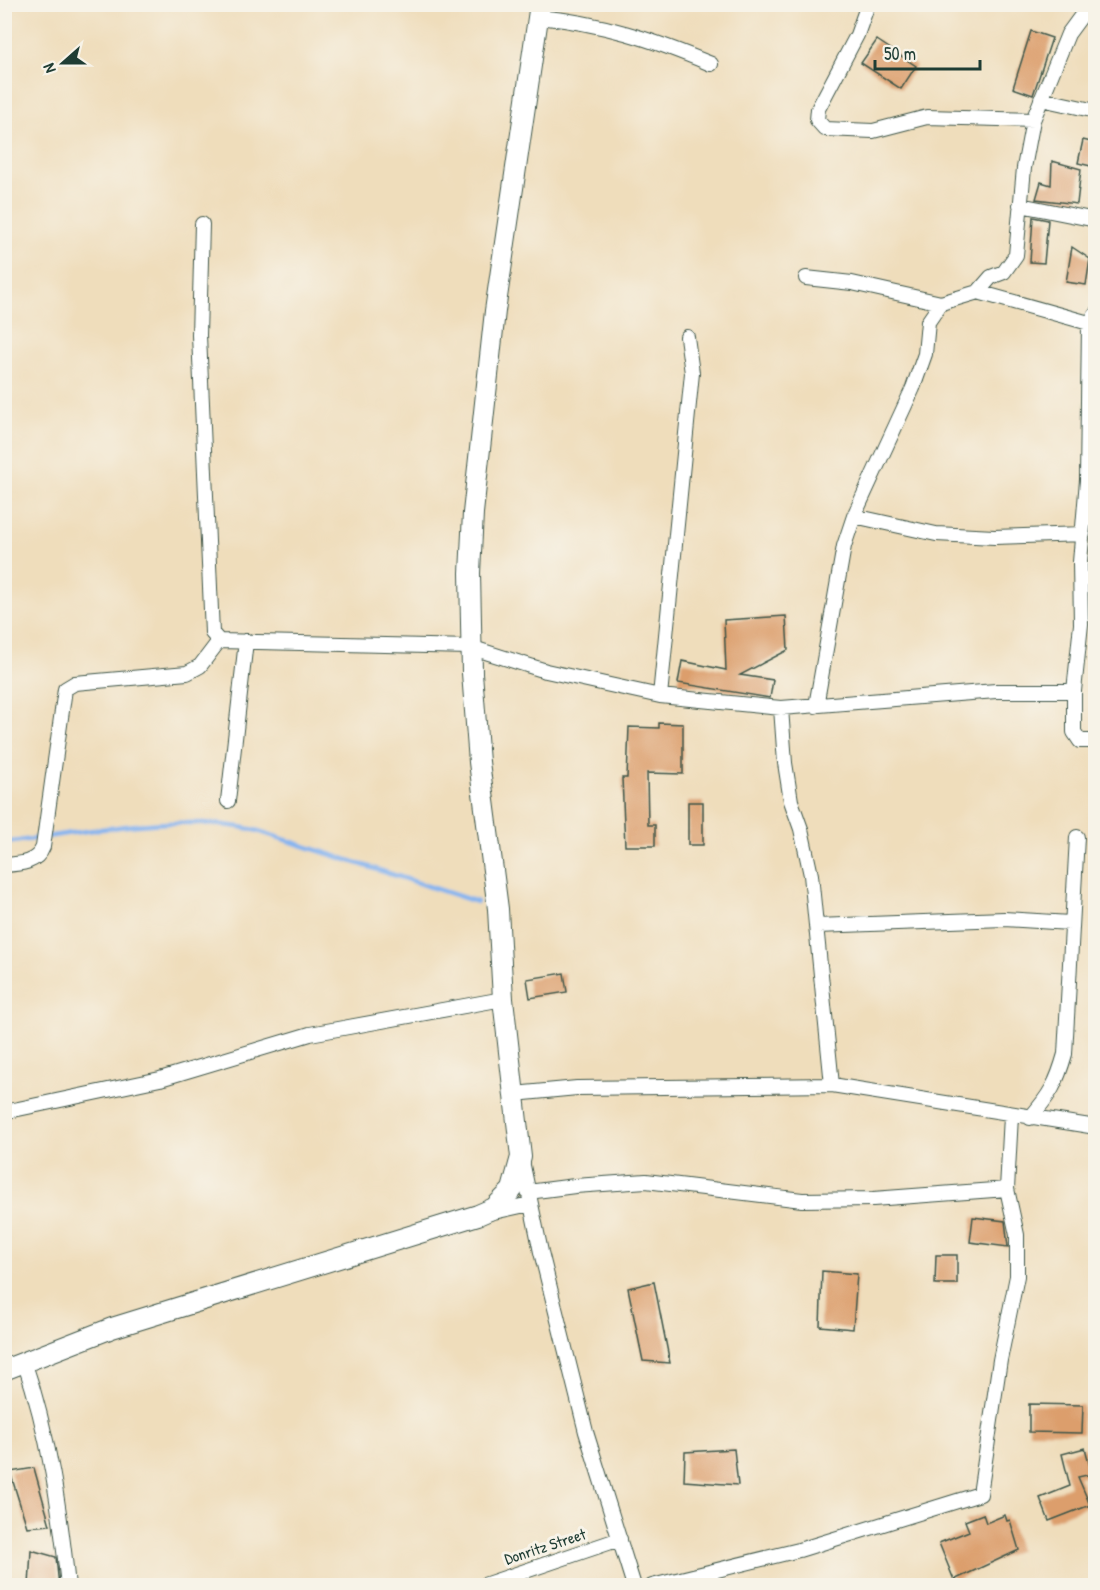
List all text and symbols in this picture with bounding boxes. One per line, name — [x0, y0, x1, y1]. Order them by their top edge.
north arrow — [33, 33, 93, 93]
scale bar — [875, 33, 980, 71]
text: 50 m — [884, 41, 916, 66]
text: N — [37, 60, 61, 76]
street label: Donritz Street — [502, 1522, 589, 1569]

